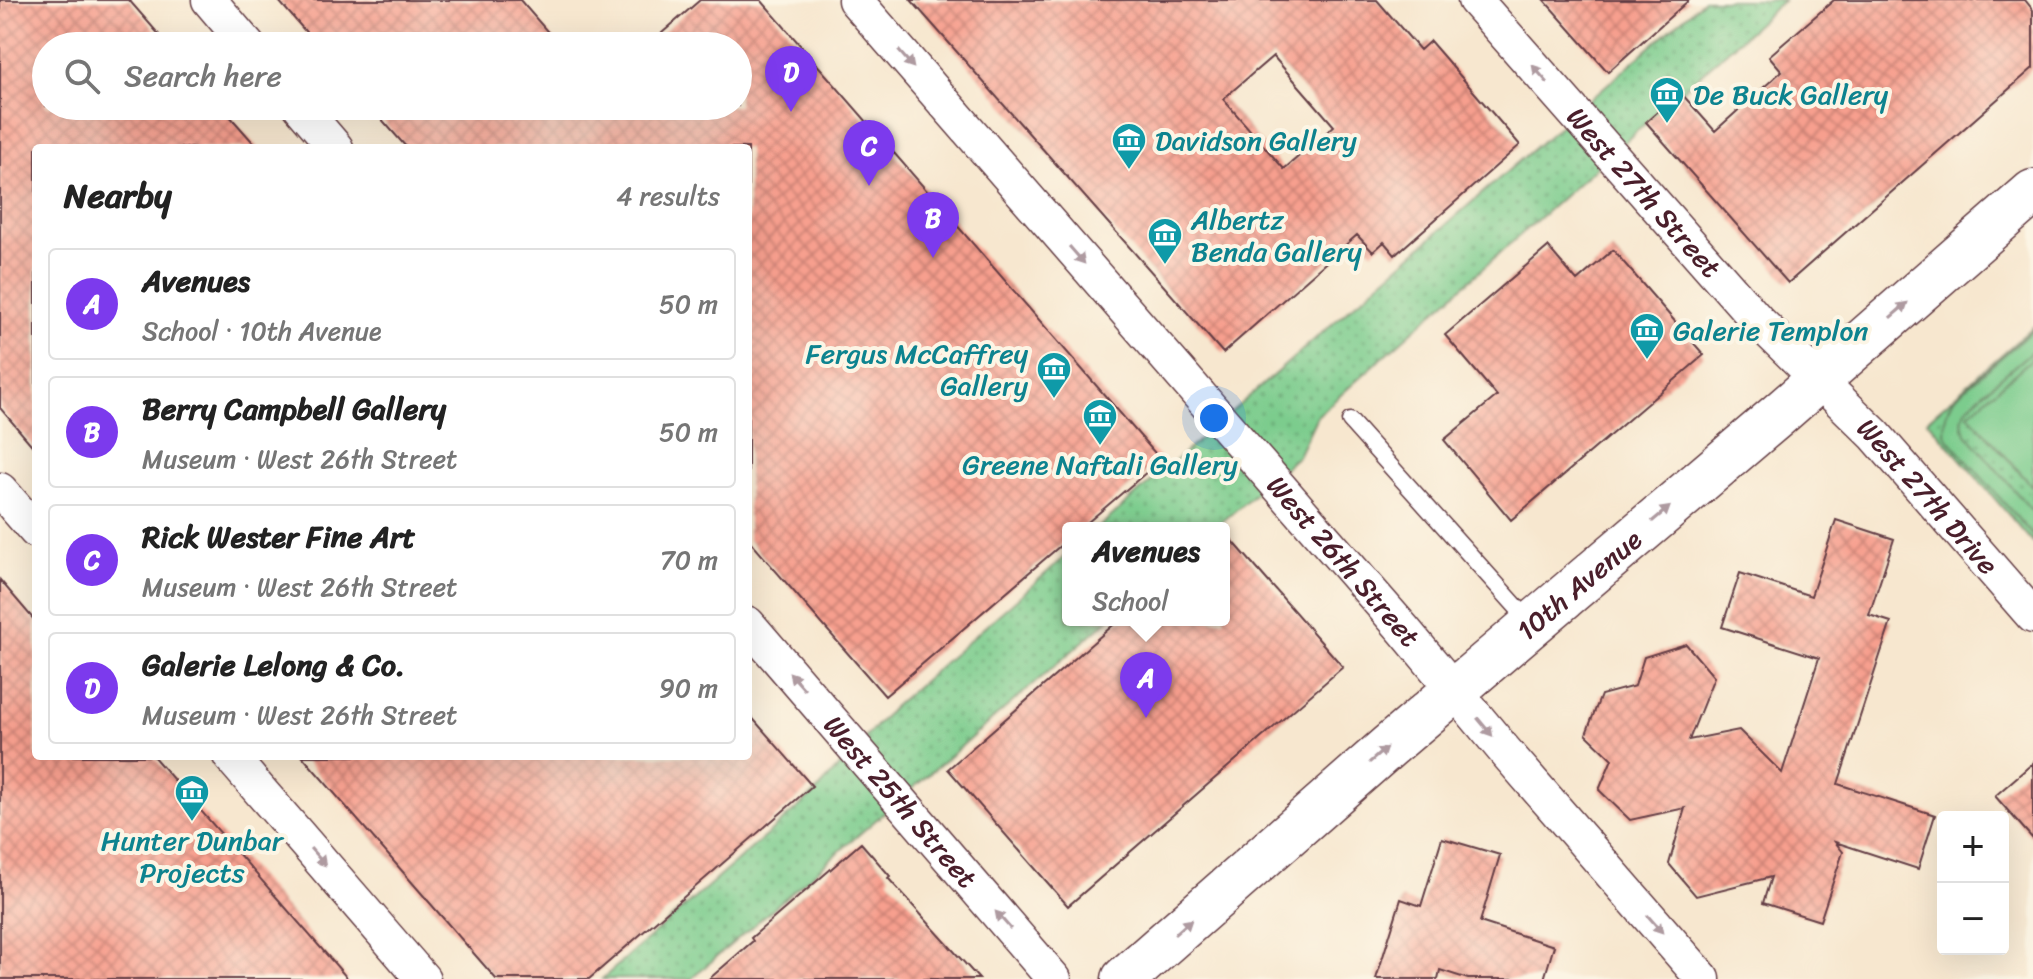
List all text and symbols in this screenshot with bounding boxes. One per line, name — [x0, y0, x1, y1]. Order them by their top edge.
search box — [32, 32, 752, 120]
pin: D — [765, 46, 817, 112]
one-way arrow — [897, 48, 914, 68]
text: Search here — [124, 49, 282, 103]
icon: search — [60, 54, 104, 98]
one-way arrow — [1532, 64, 1550, 83]
place label: De Buck Gallery — [1693, 70, 1889, 119]
museum icon: De Buck Gallery — [1648, 75, 1686, 125]
street label: West 27th Street — [1554, 95, 1734, 289]
place label: Davidson Gallery — [1155, 116, 1357, 165]
pin: C — [843, 120, 895, 186]
museum icon: Davidson Gallery — [1110, 121, 1148, 171]
text: Nearby — [64, 166, 172, 226]
text: 4 results — [616, 173, 720, 219]
pin: B — [907, 192, 959, 258]
place label: Albertz Benda Gallery — [1190, 195, 1363, 276]
museum icon: Albertz Benda Gallery — [1146, 216, 1184, 266]
one-way arrow — [1068, 244, 1085, 264]
text: Avenues — [142, 254, 250, 308]
text: A — [83, 281, 101, 327]
text: 50 m — [659, 281, 718, 327]
one-way arrow — [1889, 301, 1908, 319]
place label: Galerie Templon — [1673, 306, 1869, 355]
text: School · 10th Avenue — [142, 308, 382, 354]
museum icon: Galerie Templon — [1628, 311, 1666, 361]
place label: Fergus McCaffrey Gallery — [806, 329, 1029, 410]
museum icon: Fergus McCaffrey Gallery — [1035, 350, 1073, 400]
text: Berry Campbell Gallery — [142, 382, 446, 436]
museum icon: Greene Naftali Gallery — [1081, 397, 1119, 447]
your location — [1194, 398, 1234, 438]
street label: West 27th Drive — [1845, 405, 2011, 586]
text: B — [84, 409, 100, 455]
text: 50 m — [659, 409, 718, 455]
text: Museum · West 26th Street — [142, 436, 457, 482]
place label: Greene Naftali Gallery — [962, 440, 1238, 489]
street label: West 26th Street — [1254, 463, 1433, 658]
one-way arrow — [1651, 506, 1671, 523]
text: Rick Wester Fine Art — [142, 510, 415, 564]
street label: 10th Avenue — [1505, 516, 1653, 653]
popup — [1062, 522, 1230, 626]
text: Avenues — [1092, 524, 1200, 578]
text: C — [84, 537, 100, 583]
text: 70 m — [660, 537, 718, 583]
text: Museum · West 26th Street — [142, 564, 457, 610]
text: School — [1092, 578, 1169, 624]
text: Galerie Lelong & Co. — [142, 638, 405, 692]
pin: A — [1120, 652, 1172, 718]
text: D — [84, 665, 100, 711]
text: 90 m — [659, 665, 718, 711]
one-way arrow — [789, 671, 806, 691]
text: Museum · West 26th Street — [142, 692, 457, 738]
street label: West 25th Street — [811, 703, 990, 900]
one-way arrow — [1476, 717, 1493, 737]
one-way arrow — [1368, 747, 1387, 765]
museum icon: Hunter Dunbar Projects — [173, 773, 211, 823]
map controls — [1937, 811, 2009, 955]
button: + — [1937, 811, 2009, 883]
place label: Hunter Dunbar Projects — [101, 816, 285, 897]
one-way arrow — [309, 847, 326, 867]
button: − — [1937, 883, 2009, 955]
one-way arrow — [995, 910, 1013, 930]
one-way arrow — [1646, 913, 1663, 933]
one-way arrow — [1173, 919, 1192, 937]

